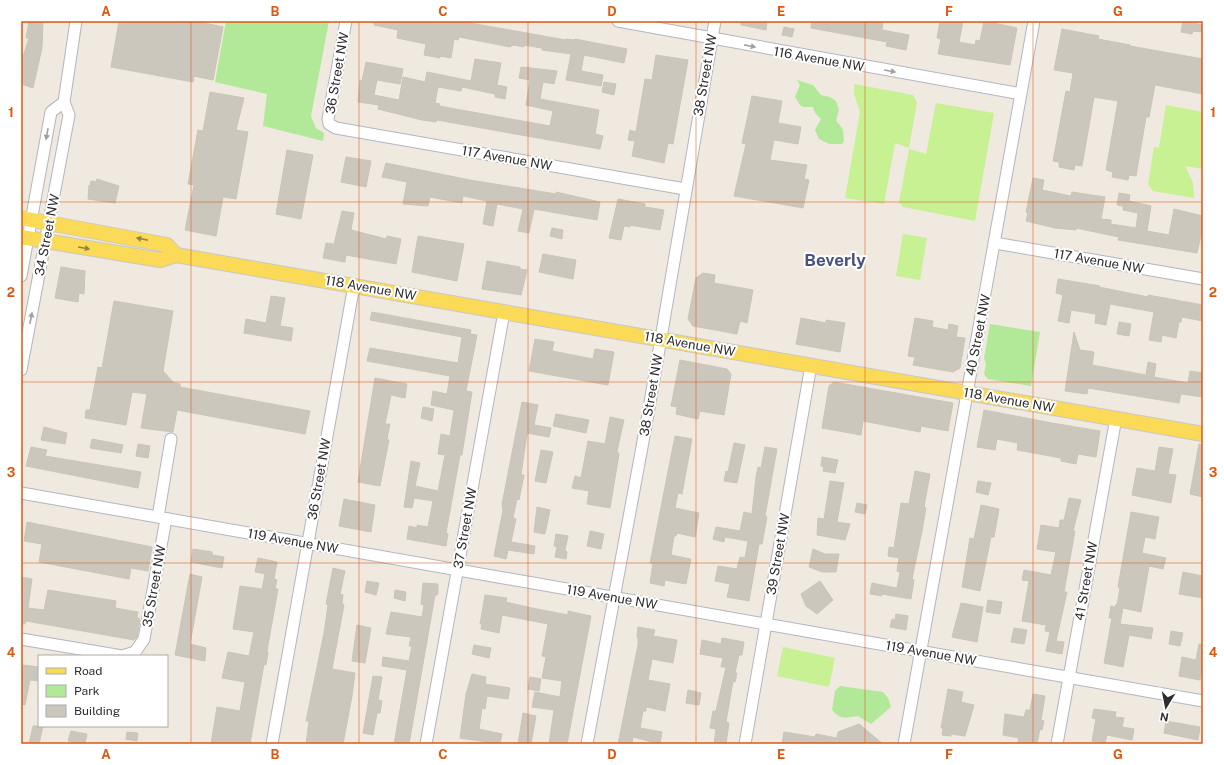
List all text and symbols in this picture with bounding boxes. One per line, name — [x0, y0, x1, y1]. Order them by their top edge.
text: A — [101, 4, 111, 19]
text: B — [271, 4, 280, 19]
text: C — [438, 4, 448, 19]
text: D — [607, 4, 617, 19]
text: E — [777, 4, 785, 19]
text: F — [945, 4, 953, 19]
text: G — [1113, 4, 1123, 19]
street label: 36 Street NW — [322, 30, 352, 115]
street label: 38 Street NW — [690, 32, 720, 117]
one-way arrow — [744, 43, 756, 49]
street label: 116 Avenue NW — [773, 44, 866, 74]
one-way arrow — [883, 68, 896, 74]
text: 1 — [8, 105, 14, 120]
text: 1 — [1210, 105, 1216, 120]
one-way arrow — [44, 128, 50, 140]
street label: 117 Avenue NW — [461, 143, 554, 173]
street label: 34 Street NW — [32, 192, 62, 277]
one-way arrow — [136, 236, 148, 242]
one-way arrow — [78, 245, 90, 251]
street label: 117 Avenue NW — [1053, 246, 1146, 276]
district label: Beverly — [804, 250, 866, 270]
street label: 118 Avenue NW — [324, 273, 418, 303]
text: 2 — [7, 285, 15, 300]
text: 2 — [1209, 285, 1217, 300]
street label: 40 Street NW — [963, 292, 993, 377]
one-way arrow — [29, 311, 35, 324]
street label: 118 Avenue NW — [643, 329, 737, 359]
street label: 38 Street NW — [636, 352, 666, 437]
street label: 118 Avenue NW — [962, 385, 1056, 415]
street label: 36 Street NW — [304, 436, 334, 521]
text: 3 — [7, 465, 16, 480]
text: 3 — [1209, 465, 1218, 480]
street label: 37 Street NW — [450, 486, 480, 570]
street label: 39 Street NW — [763, 511, 793, 596]
street label: 119 Avenue NW — [247, 526, 340, 556]
street label: 41 Street NW — [1072, 540, 1100, 622]
street label: 35 Street NW — [139, 543, 169, 628]
street label: 119 Avenue NW — [566, 582, 659, 612]
street label: 119 Avenue NW — [885, 638, 978, 668]
text: 4 — [7, 645, 16, 660]
text: 4 — [1209, 645, 1218, 660]
legend — [38, 655, 168, 727]
text: Road — [74, 664, 102, 678]
text: Park — [74, 684, 100, 698]
north arrow — [1146, 687, 1186, 727]
text: Building — [74, 704, 120, 718]
text: N — [1159, 710, 1170, 724]
text: A — [101, 747, 111, 762]
text: B — [271, 747, 280, 762]
text: C — [438, 747, 448, 762]
text: D — [607, 747, 617, 762]
text: E — [777, 747, 785, 762]
text: F — [945, 747, 953, 762]
text: G — [1113, 747, 1123, 762]

